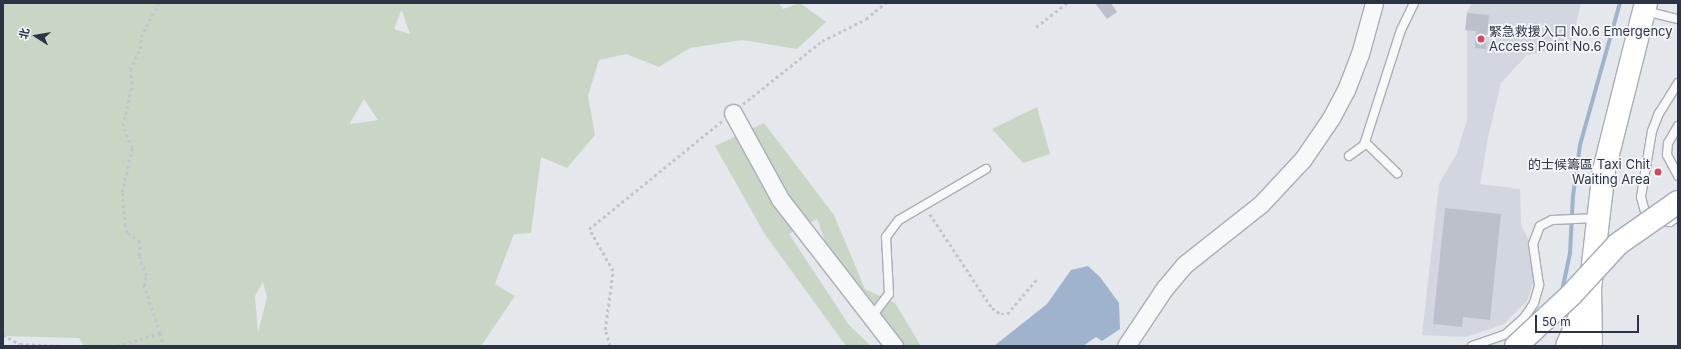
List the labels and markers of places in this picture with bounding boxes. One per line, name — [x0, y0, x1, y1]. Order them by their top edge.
place label: 緊急救援入口 No.6 Emergency Access Point No.6 — [1489, 24, 1673, 55]
marker: 緊急救援入口 No.6 Emergency Access Point No.6 — [1476, 34, 1486, 44]
place label: 的士候籌區 Taxi Chit Waiting Area — [1528, 157, 1650, 188]
marker: 的士候籌區 Taxi Chit Waiting Area — [1653, 167, 1663, 177]

